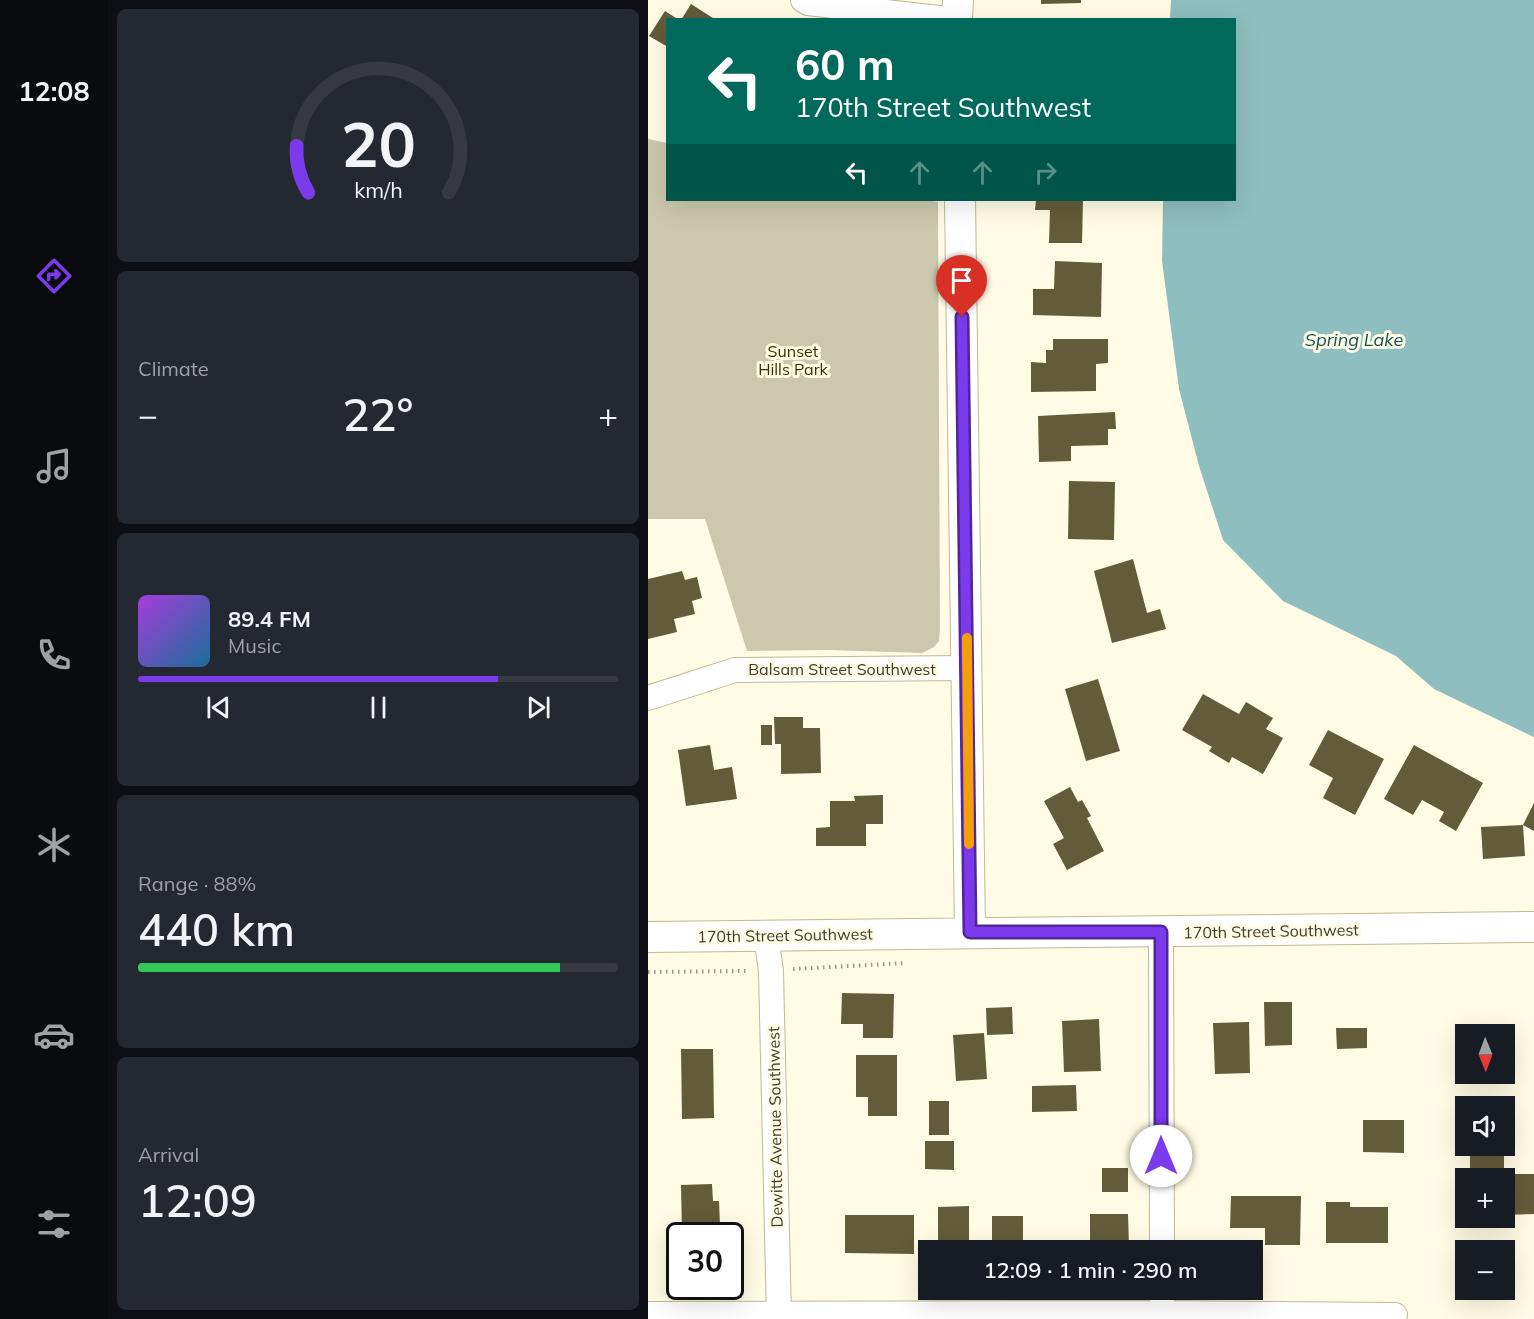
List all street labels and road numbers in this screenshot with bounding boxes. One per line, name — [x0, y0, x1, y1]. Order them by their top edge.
street label: Balsam Street Southwest — [748, 659, 936, 679]
street label: 170th Street Southwest — [1183, 919, 1359, 943]
street label: 170th Street Southwest — [697, 923, 873, 947]
street label: Dewitte Avenue Southwest — [763, 1026, 787, 1228]

